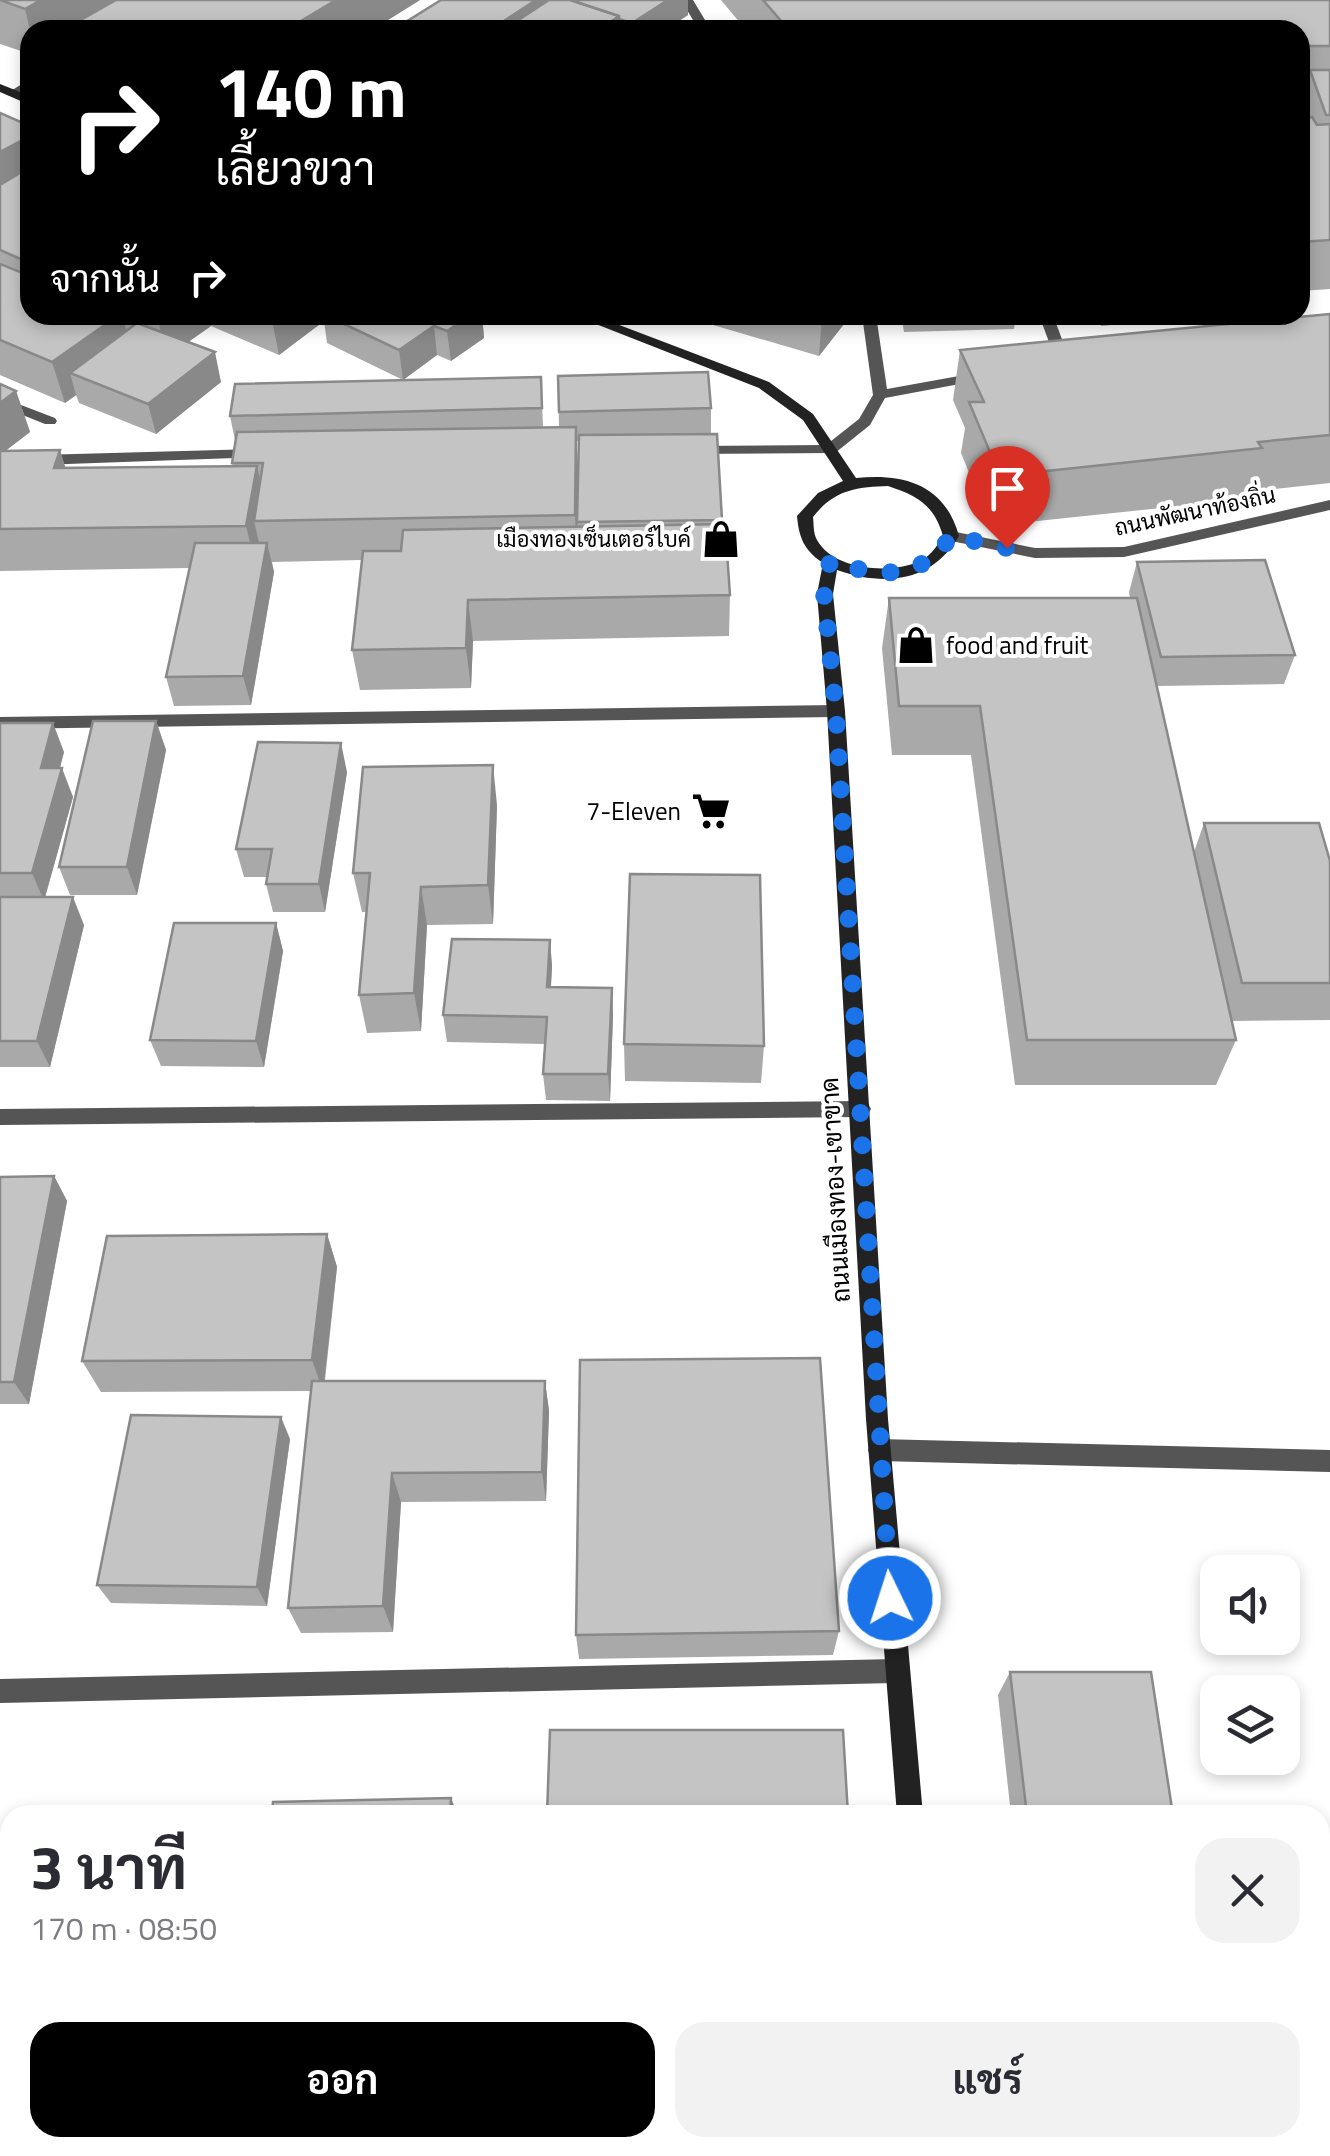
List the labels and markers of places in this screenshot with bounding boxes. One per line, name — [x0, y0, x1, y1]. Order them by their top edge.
pin — [965, 446, 1050, 549]
shop icon: เมืองทองเซ็นเตอร์ไบค์ — [700, 518, 742, 560]
place label: เมืองทองเซ็นเตอร์ไบค์ — [496, 522, 691, 556]
shop icon: food and fruit — [895, 624, 937, 666]
place label: food and fruit — [946, 626, 1089, 664]
supermarket icon: 7-Eleven — [690, 790, 732, 832]
place label: 7-Eleven — [586, 792, 681, 830]

